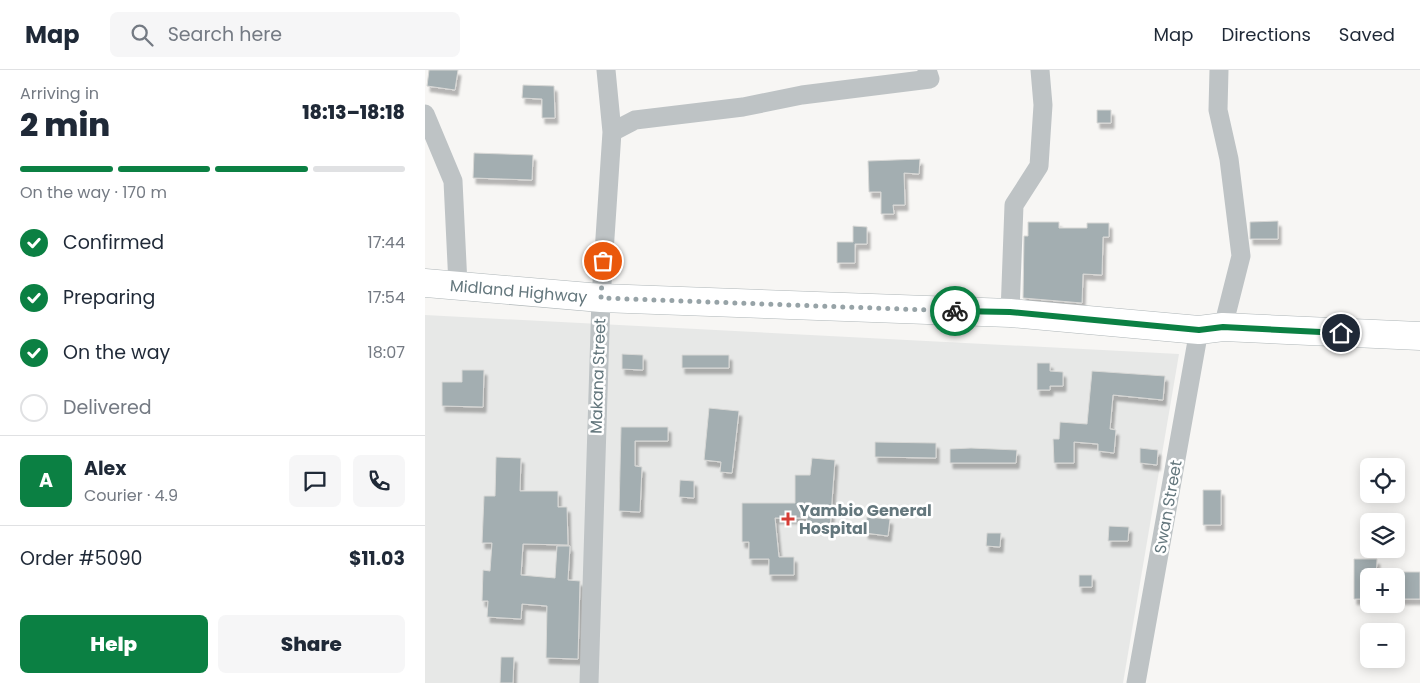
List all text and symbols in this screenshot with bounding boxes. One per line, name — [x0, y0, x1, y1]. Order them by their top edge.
search box — [110, 12, 460, 57]
text: Map — [25, 18, 80, 51]
icon: search — [128, 21, 156, 49]
text: Search here — [168, 21, 282, 48]
text: Map — [1154, 22, 1193, 47]
text: Directions — [1221, 22, 1311, 47]
text: Saved — [1339, 22, 1395, 47]
text: Arriving in — [20, 82, 99, 105]
text: 18:13–18:18 — [302, 99, 405, 126]
text: 2 min — [20, 102, 110, 147]
text: On the way · 170 m — [20, 181, 167, 204]
icon: check — [20, 229, 48, 257]
text: Confirmed — [63, 229, 164, 256]
text: 17:44 — [368, 231, 405, 254]
pin — [582, 240, 624, 282]
icon: bag — [589, 247, 617, 275]
street label: Midland Highway — [449, 274, 588, 308]
icon: check — [20, 284, 48, 312]
text: Preparing — [63, 284, 155, 311]
text: 17:54 — [368, 286, 405, 309]
courier — [930, 286, 980, 336]
icon: bike — [941, 297, 969, 325]
pin — [1320, 312, 1362, 354]
street label: Makana Street — [584, 318, 612, 434]
icon: home — [1327, 319, 1355, 347]
icon: check — [20, 339, 48, 367]
text: On the way — [63, 339, 170, 366]
text: 18:07 — [368, 341, 405, 364]
text: Delivered — [63, 394, 152, 421]
text: Alex — [84, 455, 126, 482]
button: chat — [289, 455, 341, 507]
button: phone — [353, 455, 405, 507]
street label: Swan Street — [1148, 458, 1188, 556]
map controls — [1360, 458, 1405, 668]
button: locate — [1360, 458, 1405, 503]
text: A — [39, 467, 53, 494]
text: Courier · 4.9 — [84, 484, 178, 507]
place label: Yambio General Hospital — [799, 499, 932, 540]
marker: Yambio General Hospital — [781, 512, 795, 526]
button: layers — [1360, 513, 1405, 558]
text: Order #5090 — [20, 545, 143, 572]
text: $11.03 — [349, 545, 405, 572]
button: + — [1360, 568, 1405, 613]
button: Help — [20, 615, 208, 673]
button: Share — [218, 615, 405, 673]
button: − — [1360, 623, 1405, 668]

